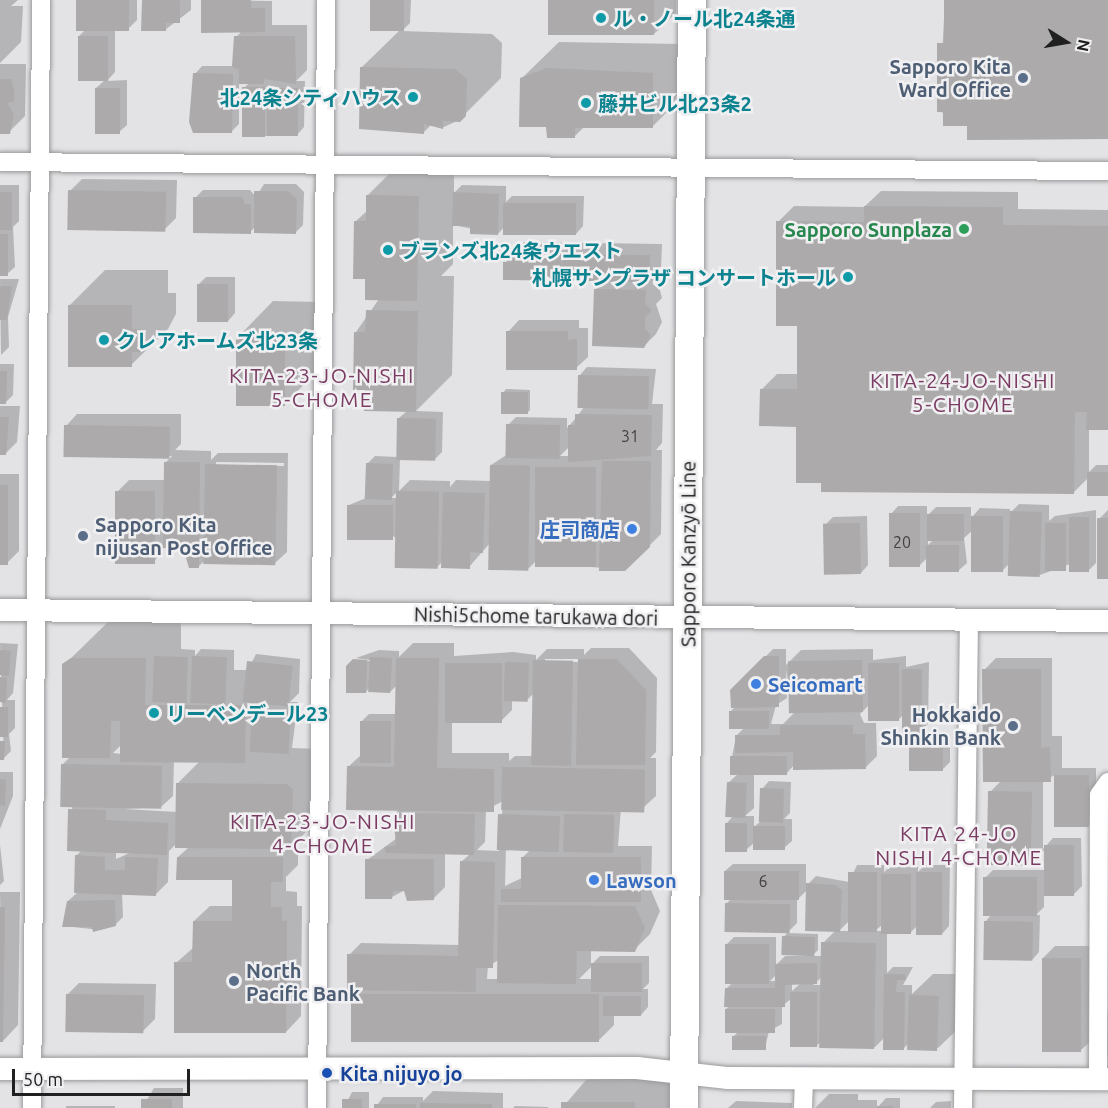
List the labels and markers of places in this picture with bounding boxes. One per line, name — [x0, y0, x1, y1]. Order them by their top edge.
place label: ル・ノール北24条通 — [613, 6, 796, 30]
marker: ル・ノール北24条通 — [594, 11, 608, 25]
place label: Sapporo Kita Ward Office — [889, 54, 1011, 101]
marker: Sapporo Kita Ward Office — [1016, 71, 1030, 85]
place label: 北24条シティハウス — [218, 85, 401, 109]
marker: 北24条シティハウス — [406, 90, 420, 104]
place label: 藤井ビル北23条2 — [598, 91, 752, 115]
marker: 藤井ビル北23条2 — [579, 96, 593, 110]
place label: Sapporo Sunplaza — [784, 217, 952, 241]
marker: Sapporo Sunplaza — [957, 222, 971, 236]
place label: ブランズ北24条ウエスト — [400, 238, 623, 262]
marker: ブランズ北24条ウエスト — [381, 243, 395, 257]
place label: 札幌サンプラザ コンサートホール — [531, 265, 836, 289]
marker: 札幌サンプラザ コンサートホール — [841, 270, 855, 284]
place label: クレアホームズ北23条 — [116, 328, 319, 352]
marker: クレアホームズ北23条 — [97, 333, 111, 347]
place label: Sapporo Kita nijusan Post Office — [95, 512, 273, 559]
place label: 庄司商店 — [540, 517, 620, 541]
marker: 庄司商店 — [625, 522, 639, 536]
marker: Sapporo Kita nijusan Post Office — [76, 529, 90, 543]
place label: Seicomart — [768, 672, 863, 696]
marker: Seicomart — [749, 677, 763, 691]
place label: リーベンデール23 — [166, 701, 329, 725]
place label: Hokkaido Shinkin Bank — [880, 702, 1001, 749]
marker: リーベンデール23 — [147, 706, 161, 720]
marker: Hokkaido Shinkin Bank — [1006, 719, 1020, 733]
place label: Lawson — [606, 868, 677, 892]
marker: Lawson — [587, 873, 601, 887]
place label: North Pacific Bank — [246, 958, 360, 1005]
marker: North Pacific Bank — [227, 974, 241, 988]
place label: Kita nijuyo jo — [340, 1061, 463, 1085]
marker: Kita nijuyo jo — [318, 1064, 336, 1082]

